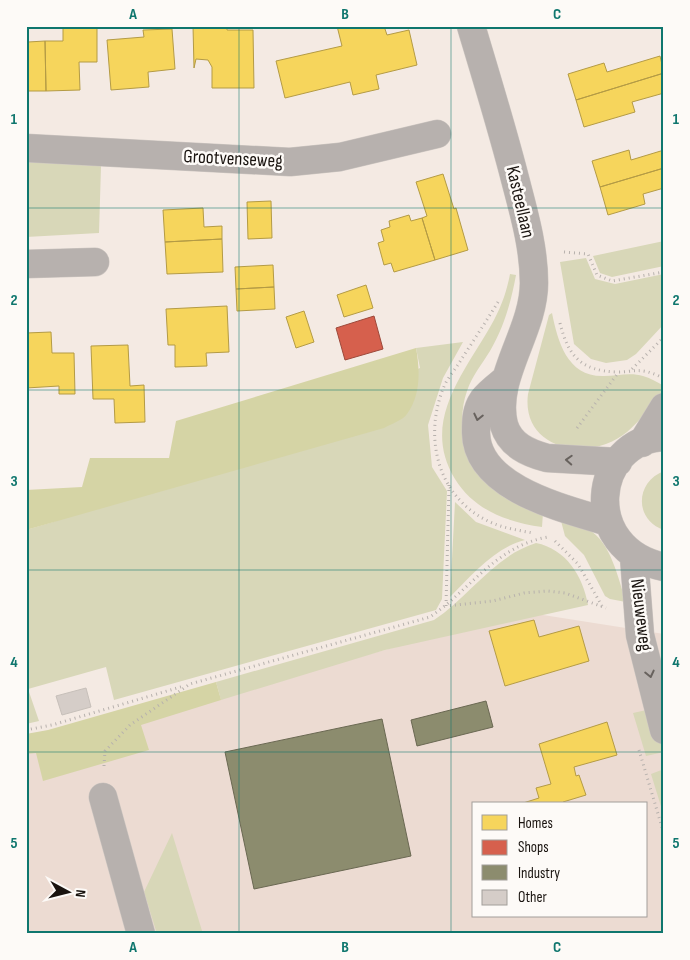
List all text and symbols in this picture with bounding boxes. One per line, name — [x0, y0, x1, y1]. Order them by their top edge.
text: A — [128, 5, 137, 24]
text: B — [341, 5, 349, 24]
text: C — [553, 5, 561, 24]
text: 1 — [11, 110, 18, 129]
text: 1 — [673, 110, 680, 129]
street label: Grootvenseweg — [183, 145, 284, 173]
street label: Kasteellaan — [501, 164, 539, 240]
text: 2 — [10, 291, 18, 310]
text: 2 — [672, 291, 680, 310]
one-way arrow — [473, 412, 483, 421]
one-way arrow — [565, 454, 573, 465]
text: 3 — [10, 472, 18, 491]
text: 3 — [672, 472, 680, 491]
street label: Nieuweweg — [625, 577, 657, 653]
text: 4 — [10, 653, 18, 672]
text: 4 — [672, 653, 680, 672]
one-way arrow — [644, 670, 655, 679]
legend — [472, 802, 648, 918]
text: Homes — [518, 814, 553, 833]
text: 5 — [10, 834, 18, 853]
text: 5 — [672, 834, 680, 853]
text: Shops — [518, 838, 549, 857]
text: Industry — [518, 864, 560, 883]
north arrow — [42, 868, 92, 918]
text: Other — [518, 888, 547, 907]
text: N — [72, 889, 89, 898]
text: A — [128, 938, 137, 957]
text: B — [341, 938, 349, 957]
text: C — [553, 938, 561, 957]

